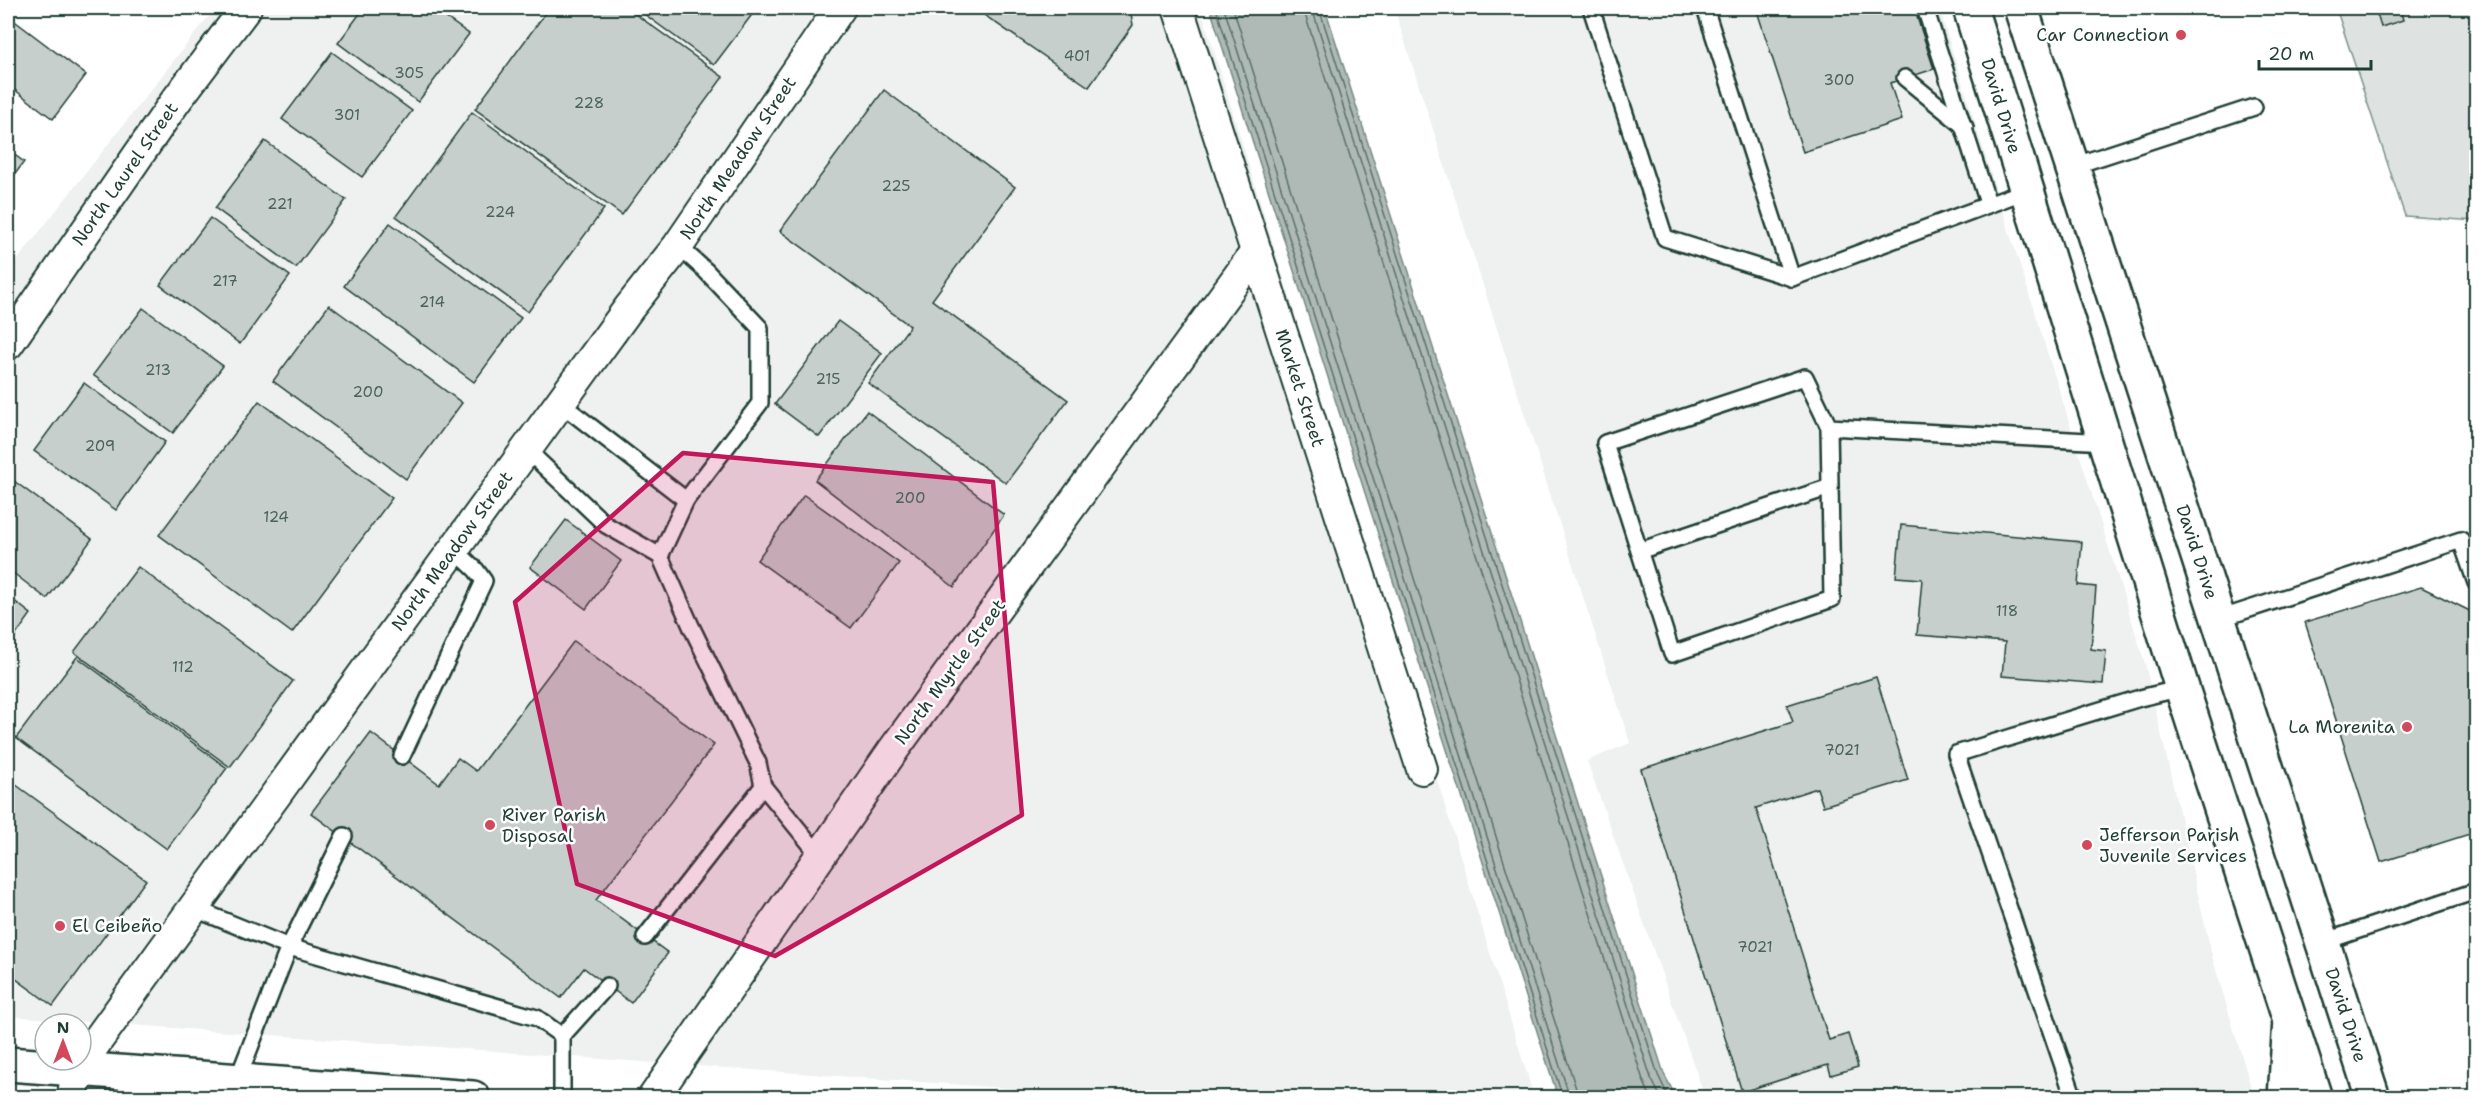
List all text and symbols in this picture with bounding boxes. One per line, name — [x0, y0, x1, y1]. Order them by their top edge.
place label: Car Connection — [2036, 23, 2169, 47]
marker: Car Connection — [2174, 28, 2188, 42]
scale bar — [2259, 33, 2372, 71]
text: 20 m — [2268, 42, 2314, 66]
house number: 401 — [1064, 46, 1090, 66]
street label: David Drive — [1975, 56, 2027, 156]
house number: 305 — [394, 63, 424, 83]
house number: 300 — [1823, 70, 1855, 90]
street label: North Meadow Street — [674, 72, 802, 244]
house number: 228 — [574, 93, 604, 113]
street label: North Laurel Street — [66, 97, 184, 251]
house number: 301 — [334, 105, 360, 125]
house number: 225 — [881, 176, 911, 196]
house number: 221 — [267, 194, 293, 214]
house number: 224 — [485, 202, 515, 222]
house number: 217 — [212, 271, 238, 291]
house number: 214 — [419, 292, 445, 312]
street label: Market Street — [1270, 326, 1330, 450]
house number: 213 — [145, 360, 171, 380]
house number: 215 — [816, 369, 840, 389]
house number: 200 — [353, 382, 383, 402]
house number: 209 — [85, 436, 115, 456]
street label: North Meadow Street — [386, 466, 518, 636]
house number: 200 — [895, 488, 925, 508]
street label: David Drive — [2170, 502, 2224, 602]
house number: 124 — [263, 507, 289, 527]
street label: North Myrtle Street — [889, 594, 1011, 750]
house number: 118 — [1996, 601, 2018, 621]
house number: 112 — [172, 657, 194, 677]
place label: La Morenita — [2288, 715, 2395, 739]
marker: La Morenita — [2400, 720, 2414, 734]
house number: 7021 — [1824, 740, 1860, 760]
place label: River Parish Disposal — [502, 803, 606, 848]
marker: River Parish Disposal — [483, 818, 497, 832]
place label: Jefferson Parish Juvenile Services — [2099, 823, 2247, 868]
marker: Jefferson Parish Juvenile Services — [2080, 838, 2094, 852]
place label: El Ceibeño — [72, 914, 162, 938]
marker: El Ceibeño — [53, 919, 67, 933]
house number: 7021 — [1737, 937, 1773, 957]
street label: David Drive — [2319, 965, 2373, 1065]
north arrow — [33, 1012, 93, 1072]
text: N — [57, 1017, 69, 1038]

